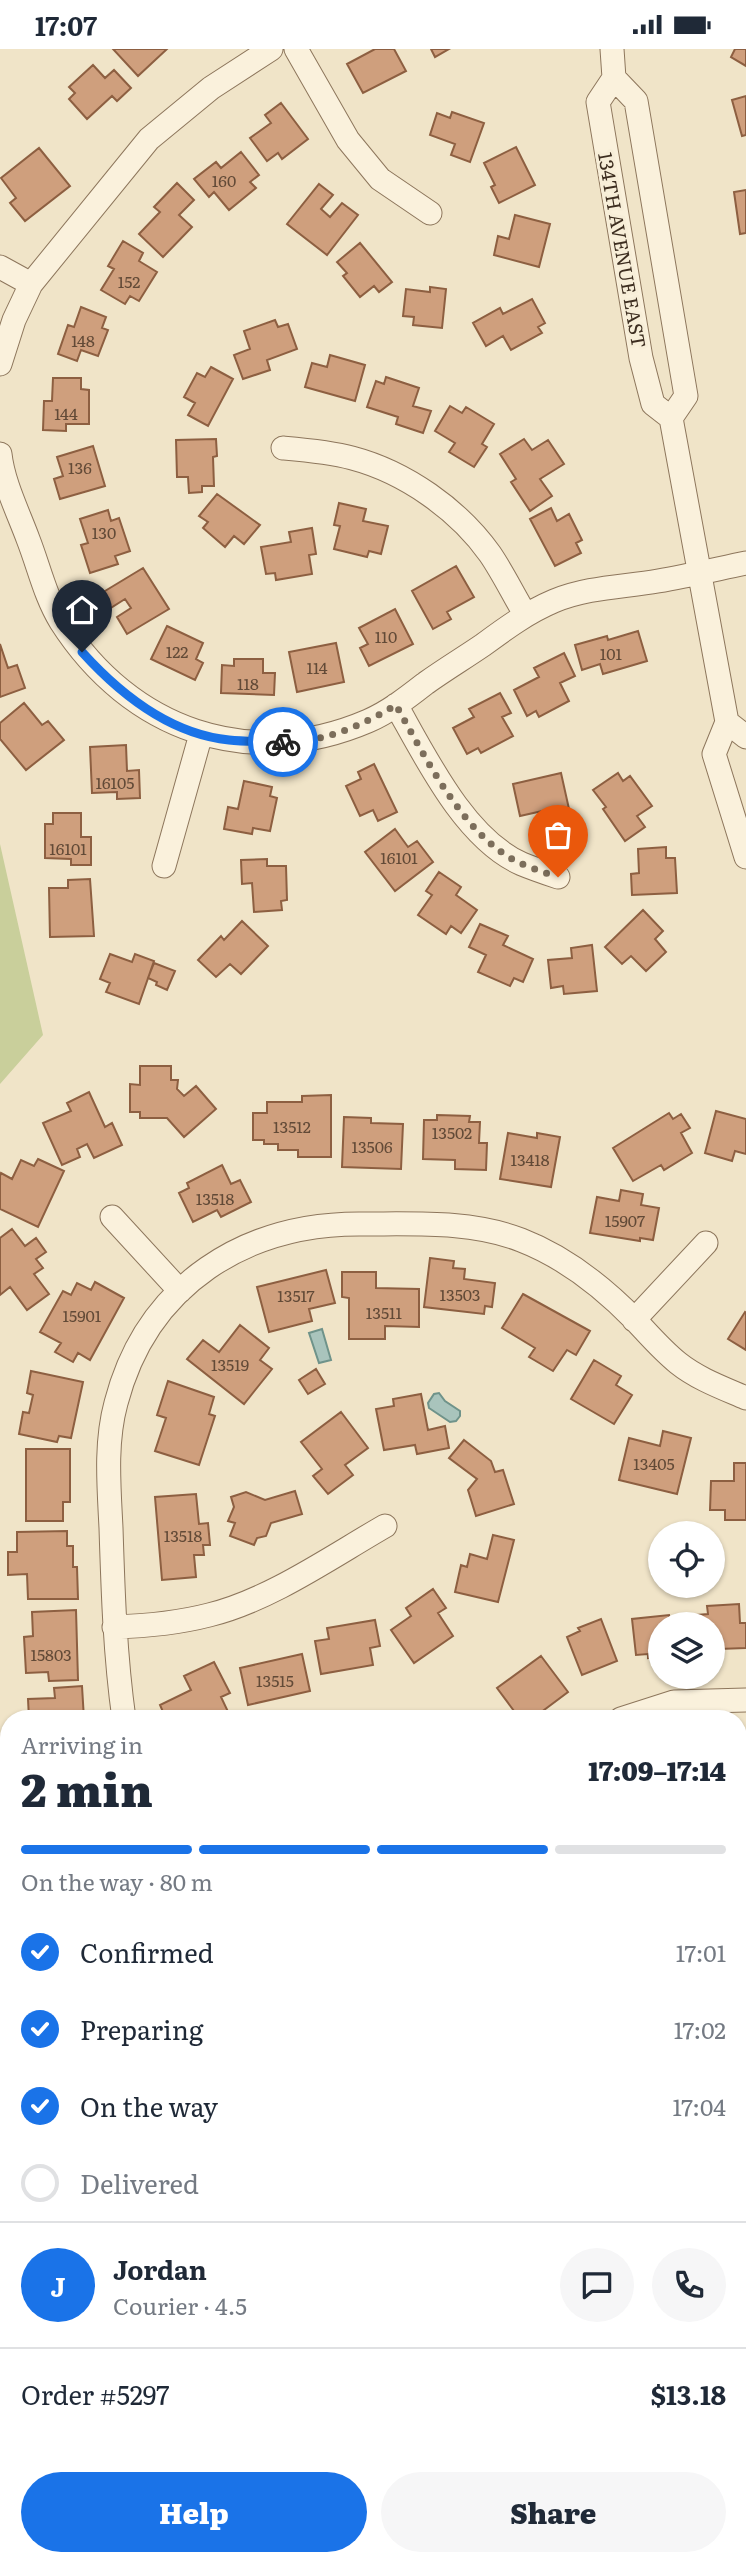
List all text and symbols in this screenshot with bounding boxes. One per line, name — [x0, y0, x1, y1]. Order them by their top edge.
text: 17:07 — [35, 5, 97, 44]
street label: 134TH AVENUE EAST — [592, 150, 654, 350]
house number: 160 — [212, 168, 236, 192]
house number: 152 — [118, 269, 140, 293]
house number: 148 — [71, 328, 95, 352]
house number: 144 — [54, 401, 78, 425]
house number: 136 — [68, 455, 92, 479]
house number: 130 — [92, 520, 116, 544]
pin — [52, 580, 112, 652]
icon: home — [63, 591, 101, 629]
house number: 110 — [375, 624, 397, 648]
house number: 122 — [166, 639, 188, 663]
house number: 101 — [600, 641, 623, 665]
house number: 114 — [306, 655, 328, 679]
house number: 118 — [237, 671, 259, 695]
courier — [248, 707, 318, 777]
icon: bike — [264, 723, 302, 761]
house number: 16105 — [96, 770, 135, 794]
pin — [528, 805, 588, 877]
icon: bag — [539, 816, 577, 854]
house number: 16101 — [49, 836, 87, 860]
house number: 16101 — [380, 845, 418, 869]
house number: 13512 — [273, 1114, 311, 1138]
house number: 13502 — [432, 1120, 472, 1144]
house number: 13506 — [351, 1134, 393, 1158]
house number: 13418 — [510, 1147, 550, 1171]
house number: 13518 — [196, 1186, 234, 1210]
house number: 15907 — [605, 1208, 645, 1232]
house number: 13503 — [440, 1282, 480, 1306]
house number: 13517 — [277, 1283, 315, 1307]
house number: 13511 — [366, 1300, 403, 1324]
house number: 15901 — [63, 1303, 102, 1327]
house number: 13519 — [211, 1352, 249, 1376]
house number: 13405 — [633, 1451, 675, 1475]
map controls — [648, 1521, 725, 1689]
button: locate — [648, 1521, 725, 1598]
house number: 13518 — [164, 1523, 202, 1547]
button: layers — [648, 1612, 725, 1689]
house number: 15803 — [30, 1642, 72, 1666]
house number: 13515 — [256, 1668, 294, 1692]
text: Arriving in — [21, 1727, 143, 1761]
text: 17:09–17:14 — [588, 1750, 726, 1789]
text: 2 min — [21, 1753, 153, 1821]
text: On the way · 80 m — [21, 1864, 213, 1898]
text: Confirmed — [80, 1932, 214, 1971]
icon: check — [21, 1933, 59, 1971]
text: 17:01 — [676, 1935, 726, 1969]
text: Preparing — [80, 2009, 203, 2048]
icon: check — [21, 2010, 59, 2048]
text: 17:02 — [674, 2012, 726, 2046]
text: On the way — [80, 2086, 218, 2125]
icon: check — [21, 2087, 59, 2125]
text: 17:04 — [673, 2089, 726, 2123]
text: Delivered — [80, 2163, 199, 2202]
button: chat — [560, 2248, 634, 2322]
button: phone — [652, 2248, 726, 2322]
text: Jordan — [113, 2249, 207, 2288]
text: J — [51, 2266, 65, 2305]
text: Courier · 4.5 — [113, 2288, 247, 2322]
text: Order #5297 — [21, 2374, 169, 2413]
text: $13.18 — [651, 2374, 726, 2413]
button: Help — [21, 2472, 367, 2552]
button: Share — [381, 2472, 726, 2552]

